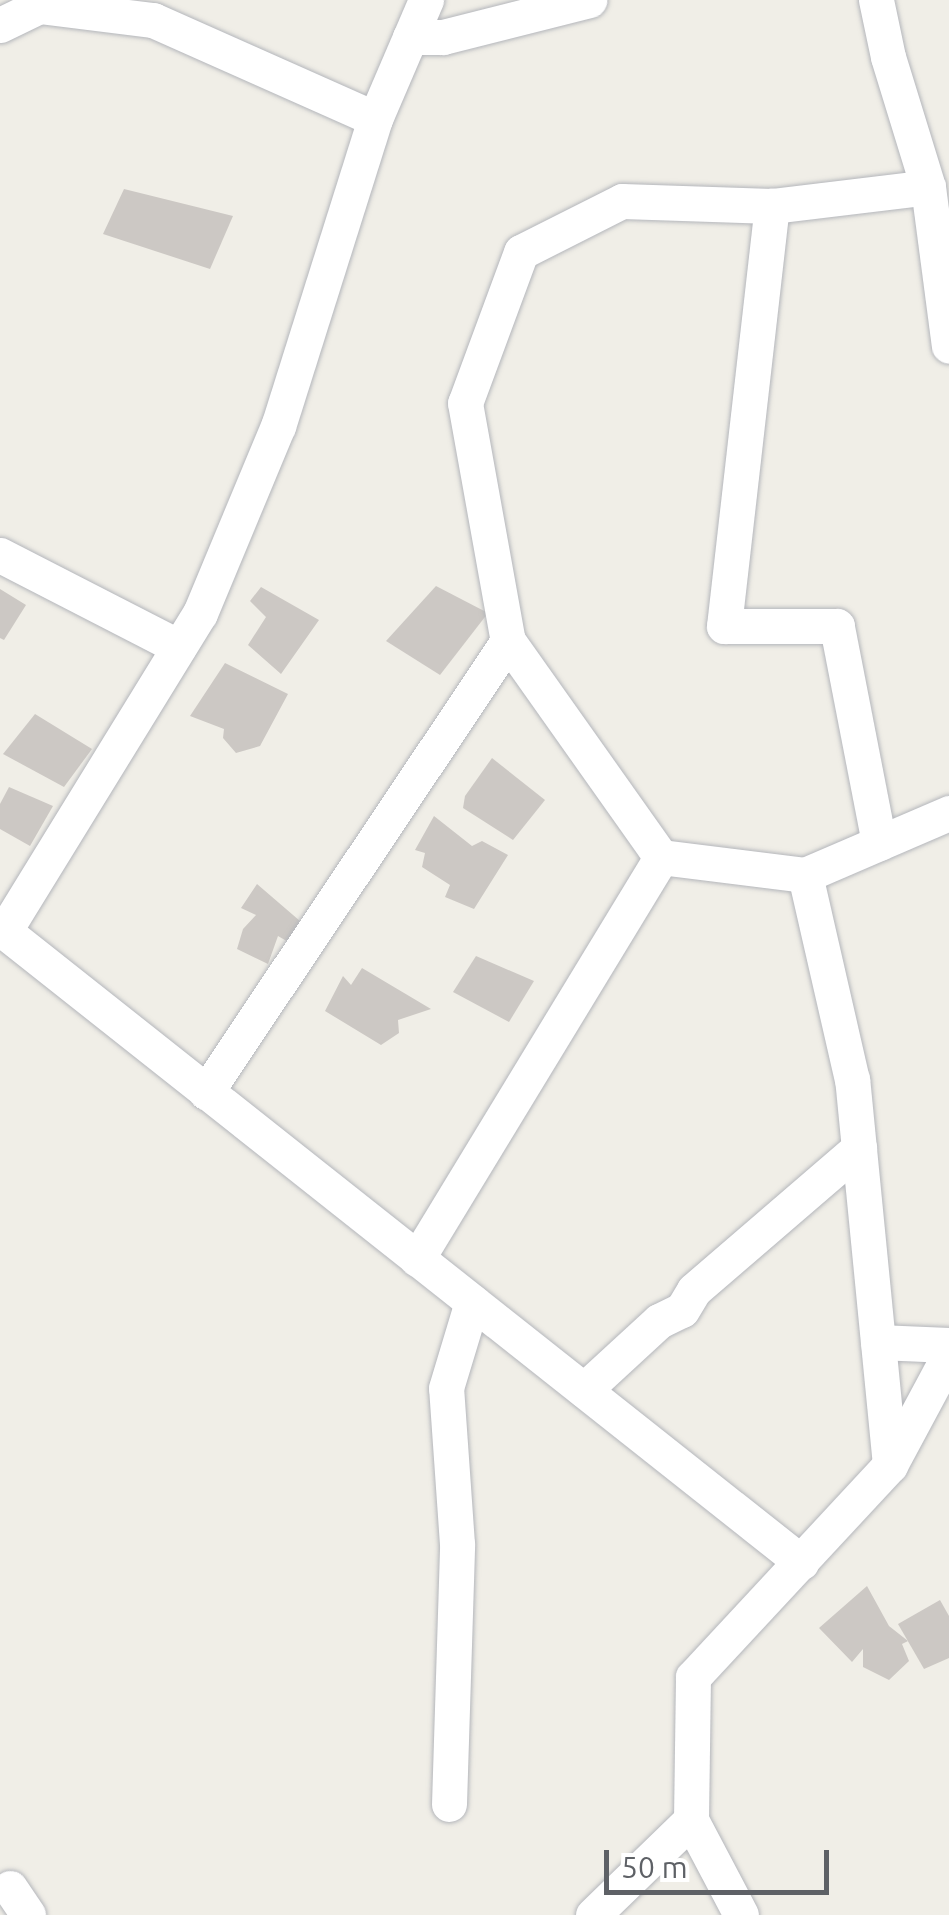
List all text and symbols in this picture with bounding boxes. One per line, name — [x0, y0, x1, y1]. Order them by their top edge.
scale bar — [609, 1830, 834, 1892]
text: 50 m — [621, 1850, 688, 1884]

